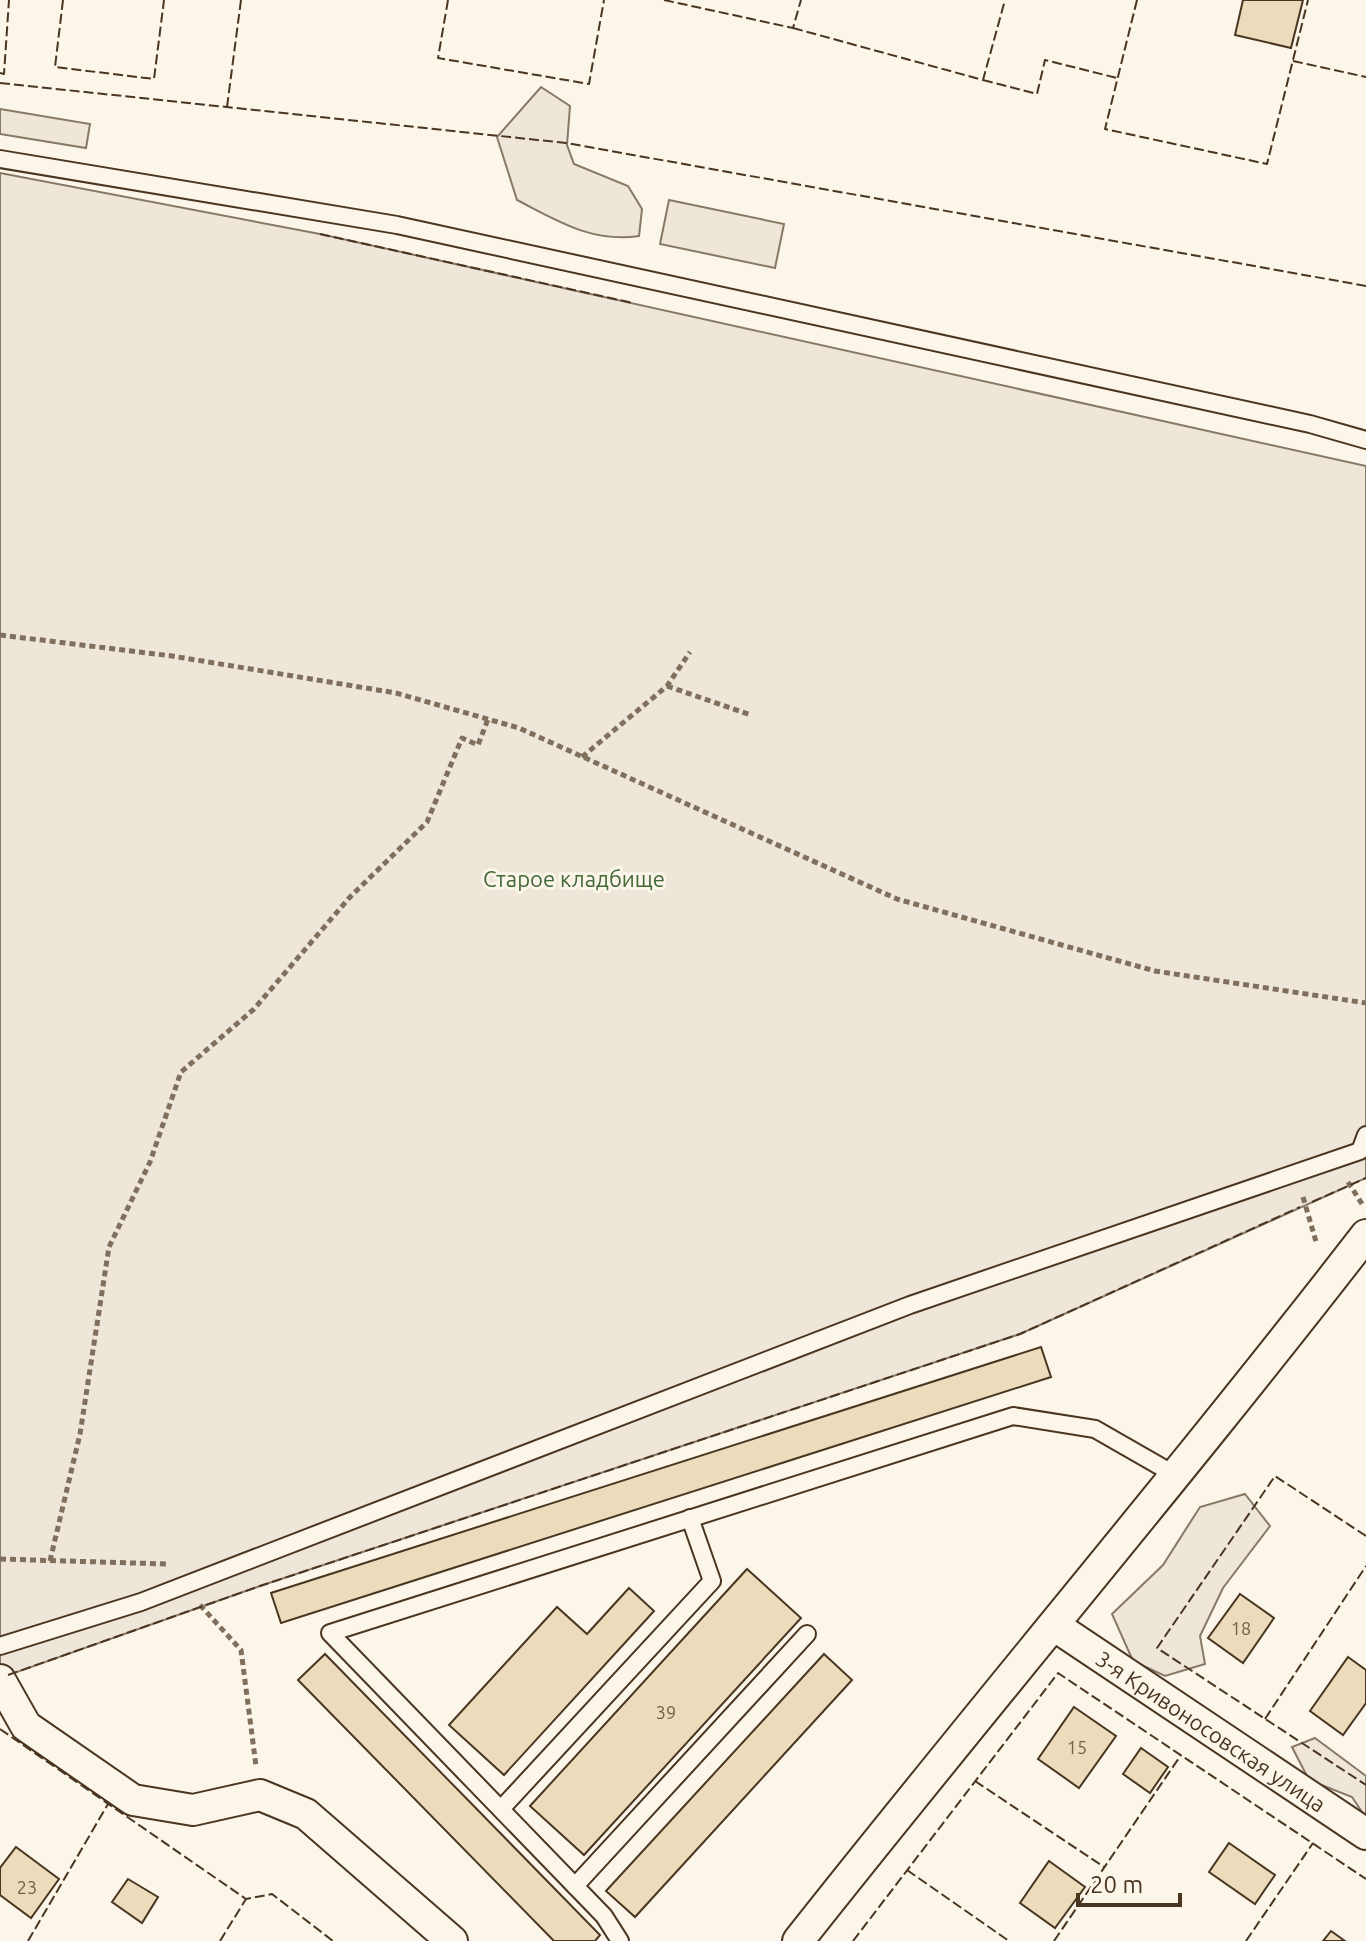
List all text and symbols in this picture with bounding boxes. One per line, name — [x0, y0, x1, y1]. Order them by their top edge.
park label: Старое кладбище — [483, 866, 665, 891]
house number: 18 — [1231, 1618, 1251, 1638]
street label: 3-я Кривоносовская улица — [1092, 1645, 1331, 1816]
house number: 39 — [656, 1702, 676, 1722]
house number: 15 — [1067, 1737, 1087, 1757]
scale bar — [1078, 1857, 1180, 1907]
text: 20 m — [1090, 1871, 1143, 1898]
house number: 23 — [17, 1877, 37, 1897]

